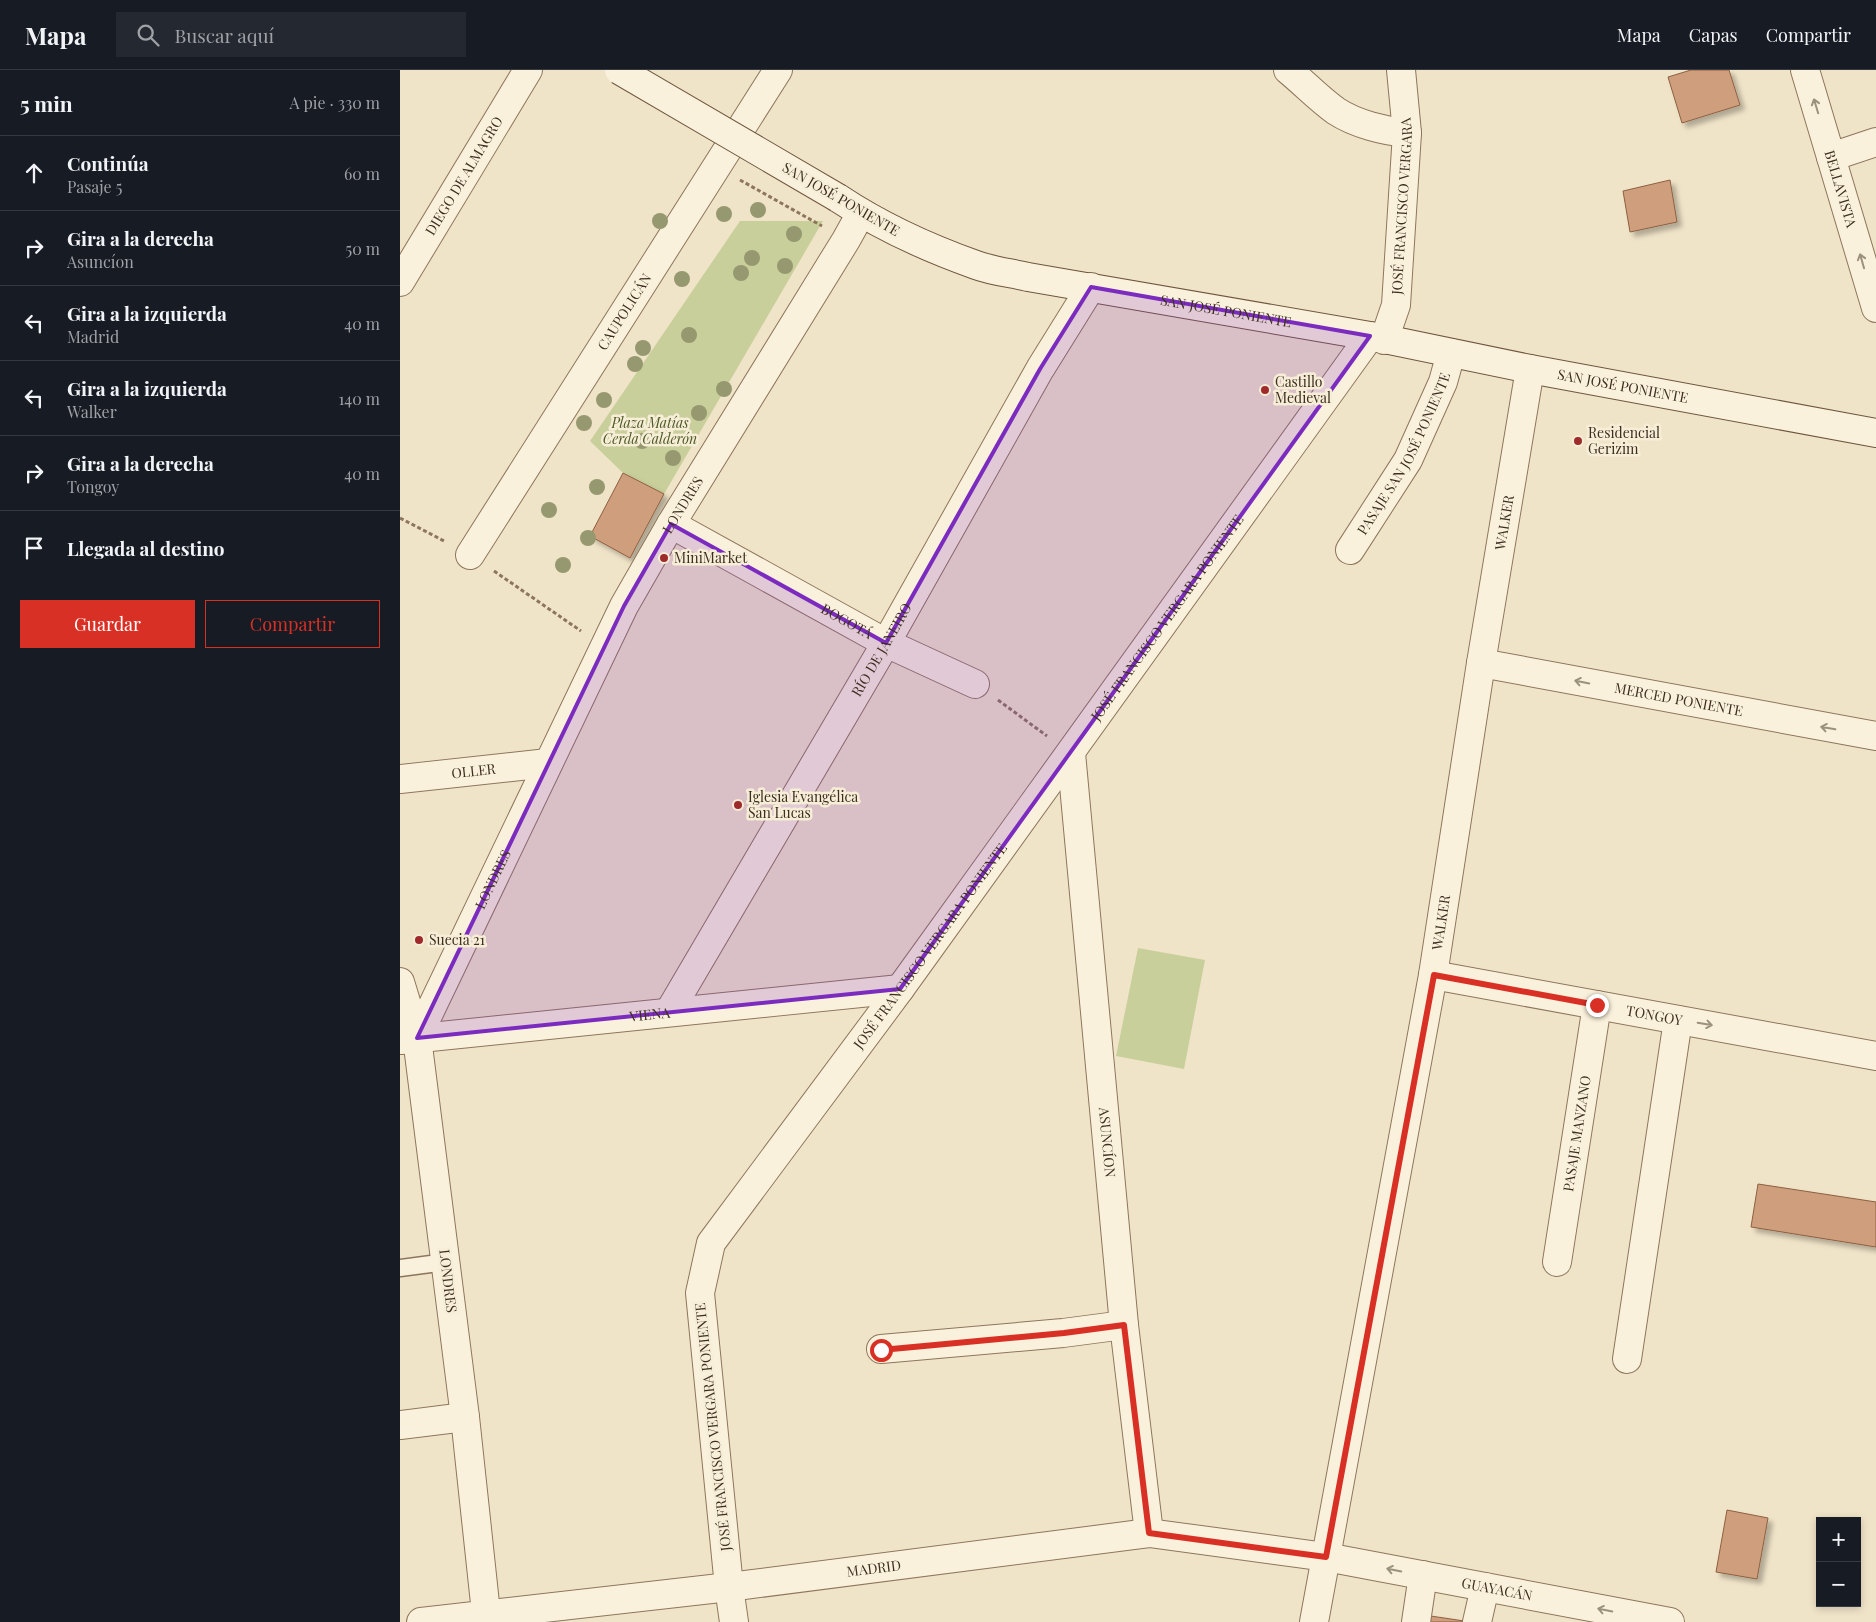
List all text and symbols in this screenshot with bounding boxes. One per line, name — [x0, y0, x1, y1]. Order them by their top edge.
search box — [116, 12, 466, 57]
text: Mapa — [25, 19, 86, 51]
icon: search — [134, 21, 162, 49]
text: Buscar aquí — [174, 22, 274, 48]
text: Mapa — [1617, 23, 1661, 47]
text: Capas — [1689, 23, 1738, 47]
text: Compartir — [1766, 23, 1851, 47]
text: 5 min — [20, 89, 73, 117]
text: A pie · 330 m — [289, 92, 380, 113]
one-way arrow — [1810, 98, 1820, 114]
street label: DIEGO DE ALMAGRO — [421, 113, 507, 239]
street label: JOSÉ FRANCISCO VERGARA — [1387, 117, 1416, 296]
street label: BELLAVISTA — [1820, 148, 1861, 230]
text: Continúa — [67, 150, 149, 176]
street label: SAN JOSÉ PONIENTE — [779, 157, 903, 240]
icon: ahead — [20, 159, 48, 187]
text: 60 m — [344, 163, 380, 184]
text: Pasaje 5 — [67, 176, 122, 197]
text: Gira a la derecha — [67, 225, 214, 251]
icon: right — [20, 234, 48, 262]
text: 50 m — [346, 238, 380, 259]
text: Asuncíon — [67, 251, 134, 272]
one-way arrow — [1857, 254, 1867, 270]
street label: CAUPOLICÁN — [593, 270, 655, 354]
street label: SAN JOSÉ PONIENTE — [1159, 290, 1293, 331]
text: Gira a la izquierda — [67, 300, 227, 326]
icon: left — [20, 309, 48, 337]
text: 40 m — [344, 313, 380, 334]
text: Madrid — [67, 326, 119, 347]
street label: SAN JOSÉ PONIENTE — [1556, 364, 1690, 407]
street label: PASAJE SAN JOSÉ PONIENTE — [1352, 370, 1454, 538]
place label: Castillo Medieval — [1275, 372, 1331, 407]
text: Gira a la izquierda — [67, 375, 227, 401]
icon: left — [20, 384, 48, 412]
marker: Castillo Medieval — [1259, 384, 1271, 396]
text: 140 m — [338, 388, 380, 409]
text: Walker — [67, 401, 117, 422]
park label: Plaza Matías Cerda Calderón — [603, 413, 697, 448]
place label: Residencial Gerizim — [1588, 423, 1660, 458]
marker: Residencial Gerizim — [1572, 435, 1584, 447]
text: Gira a la derecha — [67, 450, 214, 476]
icon: right — [20, 459, 48, 487]
text: 40 m — [344, 463, 380, 484]
street label: LONDRES — [658, 473, 707, 537]
text: Tongoy — [67, 476, 119, 497]
street label: WALKER — [1490, 493, 1518, 552]
street label: JOSÉ FRANCISCO VERGARA PONIENTE — [1086, 511, 1247, 725]
icon: arrive — [20, 534, 48, 562]
text: Llegada al destino — [67, 535, 225, 561]
place label: MiniMarket — [674, 548, 748, 567]
marker: MiniMarket — [658, 552, 670, 564]
street label: BOGOTÁ — [818, 599, 876, 643]
street label: RÍO DE JANEIRO — [847, 599, 916, 700]
button: Guardar — [20, 600, 195, 648]
button: Compartir — [205, 600, 380, 648]
one-way arrow — [1575, 677, 1591, 687]
street label: MERCED PONIENTE — [1613, 678, 1745, 720]
one-way arrow — [1820, 722, 1836, 732]
street label: OLLER — [450, 759, 497, 782]
place label: Iglesia Evangélica San Lucas — [748, 787, 858, 822]
marker: Iglesia Evangélica San Lucas — [732, 799, 744, 811]
street label: JOSÉ FRANCISCO VERGARA PONIENTE — [848, 839, 1011, 1053]
street label: LONDRES — [470, 846, 515, 912]
street label: WALKER — [1427, 893, 1454, 952]
place label: Suecia 21 — [429, 930, 485, 949]
marker: Suecia 21 — [413, 934, 425, 946]
route end — [1586, 994, 1609, 1017]
street label: TONGOY — [1625, 1001, 1685, 1030]
street label: VIENA — [627, 1003, 671, 1026]
one-way arrow — [1697, 1020, 1713, 1030]
street label: PASAJE MANZANO — [1558, 1074, 1595, 1193]
street label: ASUNCÍON — [1095, 1105, 1120, 1178]
street label: LONDRES — [435, 1248, 462, 1314]
street label: JOSÉ FRANCISCO VERGARA PONIENTE — [690, 1302, 735, 1553]
route start — [870, 1339, 893, 1362]
map controls — [1816, 1517, 1861, 1607]
button: + — [1816, 1517, 1861, 1562]
street label: MADRID — [845, 1555, 902, 1581]
button: − — [1816, 1562, 1861, 1607]
one-way arrow — [1386, 1564, 1402, 1574]
street label: GUAYACÁN — [1460, 1573, 1534, 1605]
one-way arrow — [1597, 1605, 1613, 1614]

